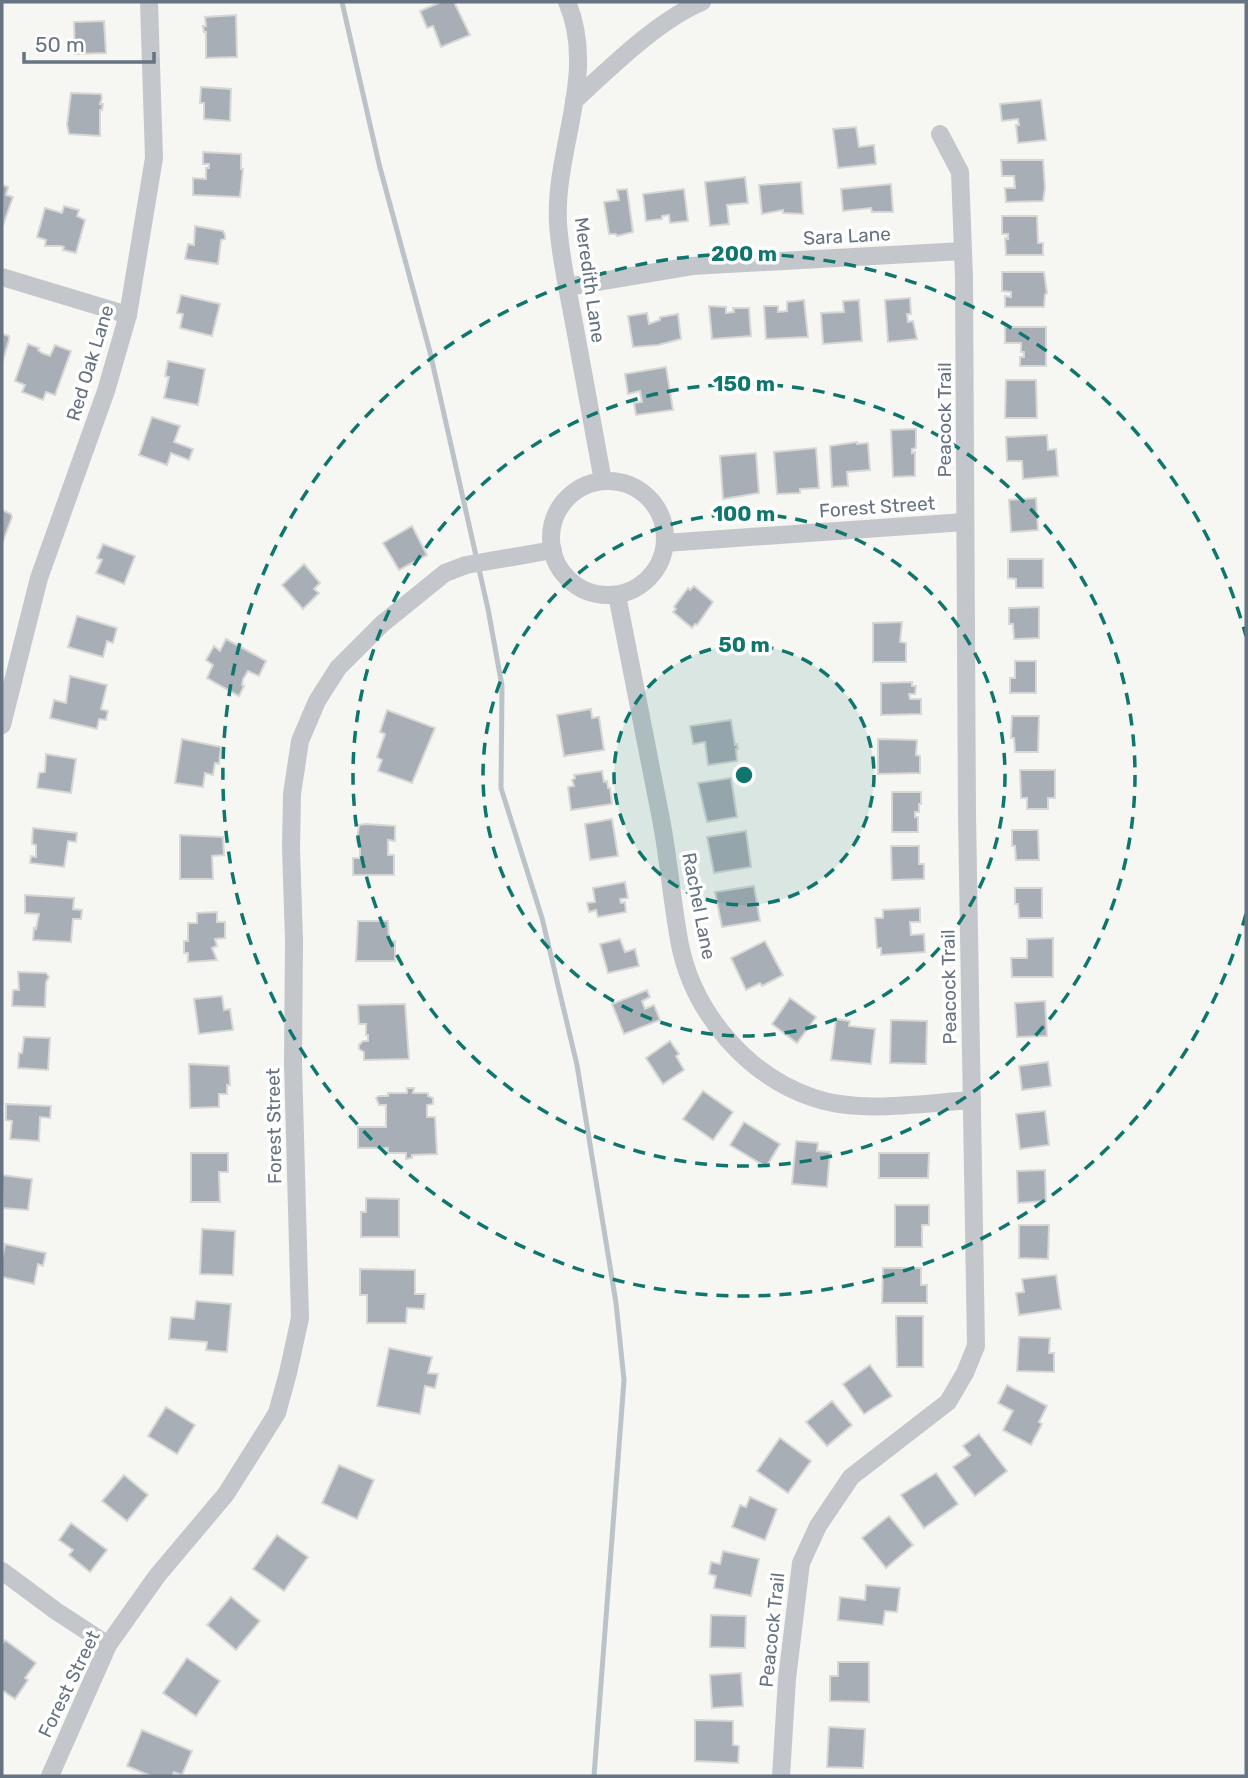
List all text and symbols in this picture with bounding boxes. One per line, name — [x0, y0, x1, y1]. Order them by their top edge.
scale bar — [24, 21, 154, 65]
text: 50 m — [35, 32, 85, 57]
street label: Meredith Lane — [570, 216, 610, 344]
street label: Sara Lane — [803, 222, 891, 250]
text: 200 m — [711, 241, 777, 266]
street label: Red Oak Lane — [61, 302, 119, 424]
street label: Peacock Trail — [933, 362, 956, 478]
text: 150 m — [713, 371, 775, 396]
street label: Forest Street — [818, 491, 936, 523]
text: 100 m — [713, 501, 775, 526]
text: 50 m — [718, 632, 770, 657]
centre of rings — [732, 763, 756, 787]
street label: Rachel Lane — [677, 851, 721, 961]
street label: Peacock Trail — [936, 929, 962, 1045]
street label: Forest Street — [261, 1067, 287, 1184]
street label: Peacock Trail — [755, 1572, 789, 1688]
street label: Forest Street — [33, 1626, 105, 1741]

